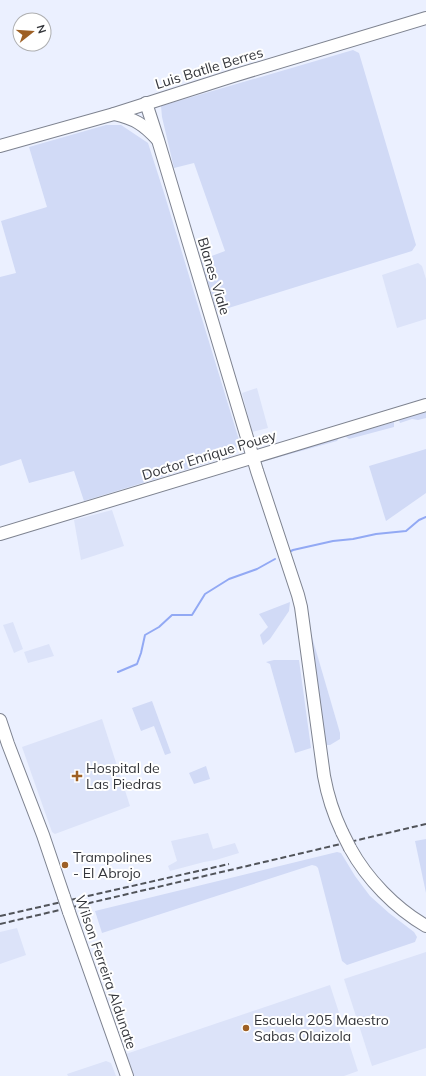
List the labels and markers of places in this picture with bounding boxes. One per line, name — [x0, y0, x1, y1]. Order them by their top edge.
place label: Hospital de Las Piedras — [86, 759, 162, 793]
marker: Hospital de Las Piedras — [71, 770, 83, 782]
place label: Trampolines - El Abrojo — [73, 848, 152, 882]
marker: Trampolines - El Abrojo — [60, 860, 70, 870]
place label: Escuela 205 Maestro Sabas Olaizola — [254, 1011, 389, 1045]
marker: Escuela 205 Maestro Sabas Olaizola — [241, 1023, 251, 1033]

